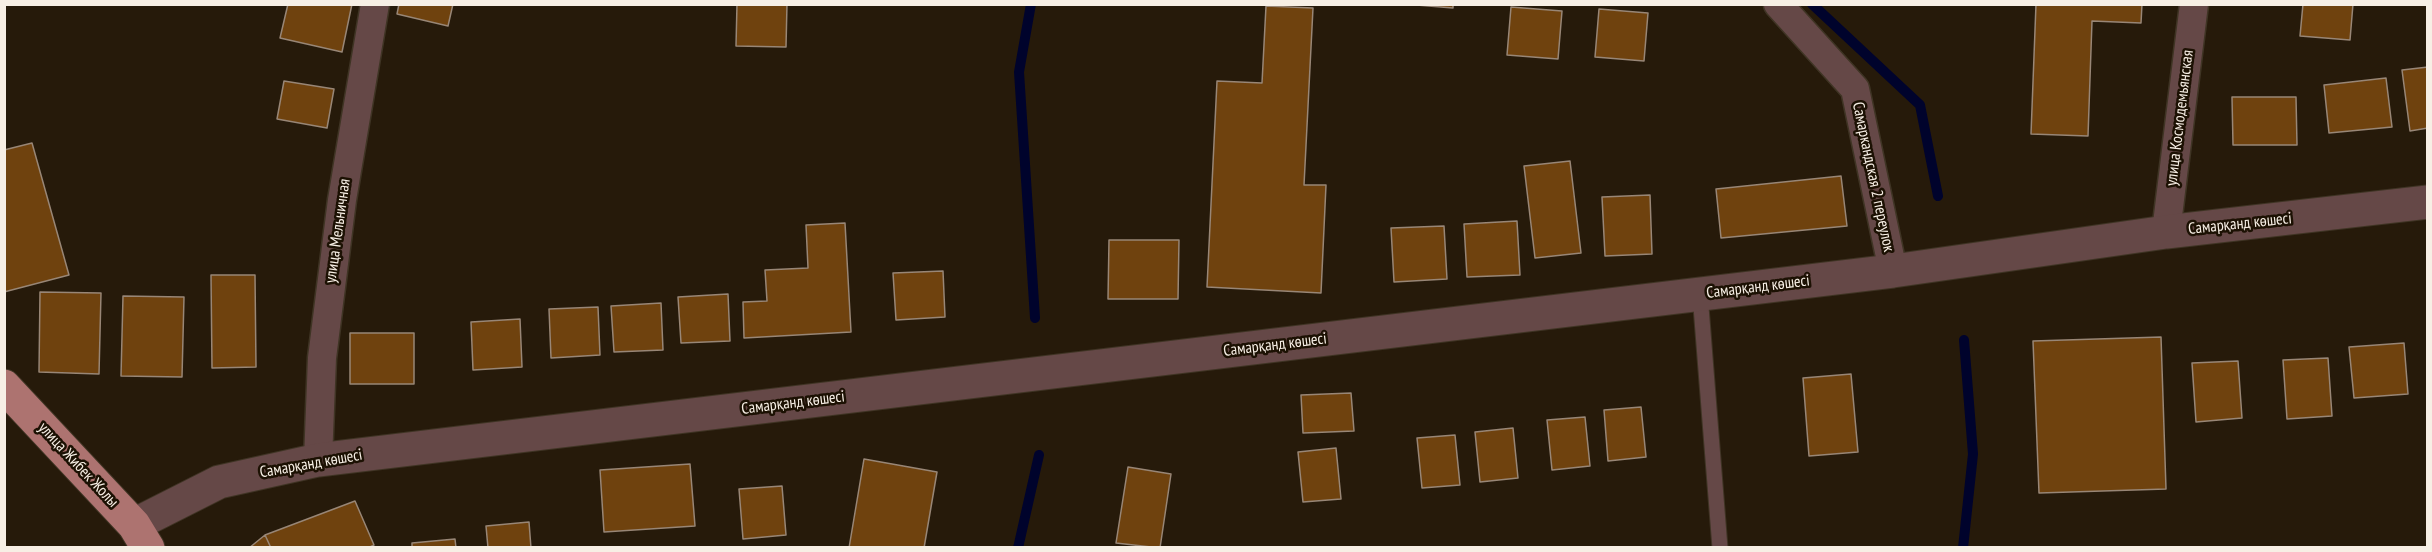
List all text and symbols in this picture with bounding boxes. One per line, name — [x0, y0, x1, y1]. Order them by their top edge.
street label: улица Космодемьянская — [2162, 49, 2198, 187]
street label: Самаркандская 2 переулок — [1848, 100, 1898, 254]
street label: улица Мельничная — [321, 178, 355, 284]
street label: Самарқанд көшесі — [2187, 209, 2293, 239]
street label: Самарқанд көшесі — [1705, 271, 1811, 303]
street label: Самарқанд көшесі — [1222, 329, 1328, 361]
street label: Самарқанд көшесі — [740, 387, 846, 419]
street label: улица Жибек Жолы — [34, 419, 122, 511]
street label: Самарқанд көшесі — [258, 446, 364, 482]

